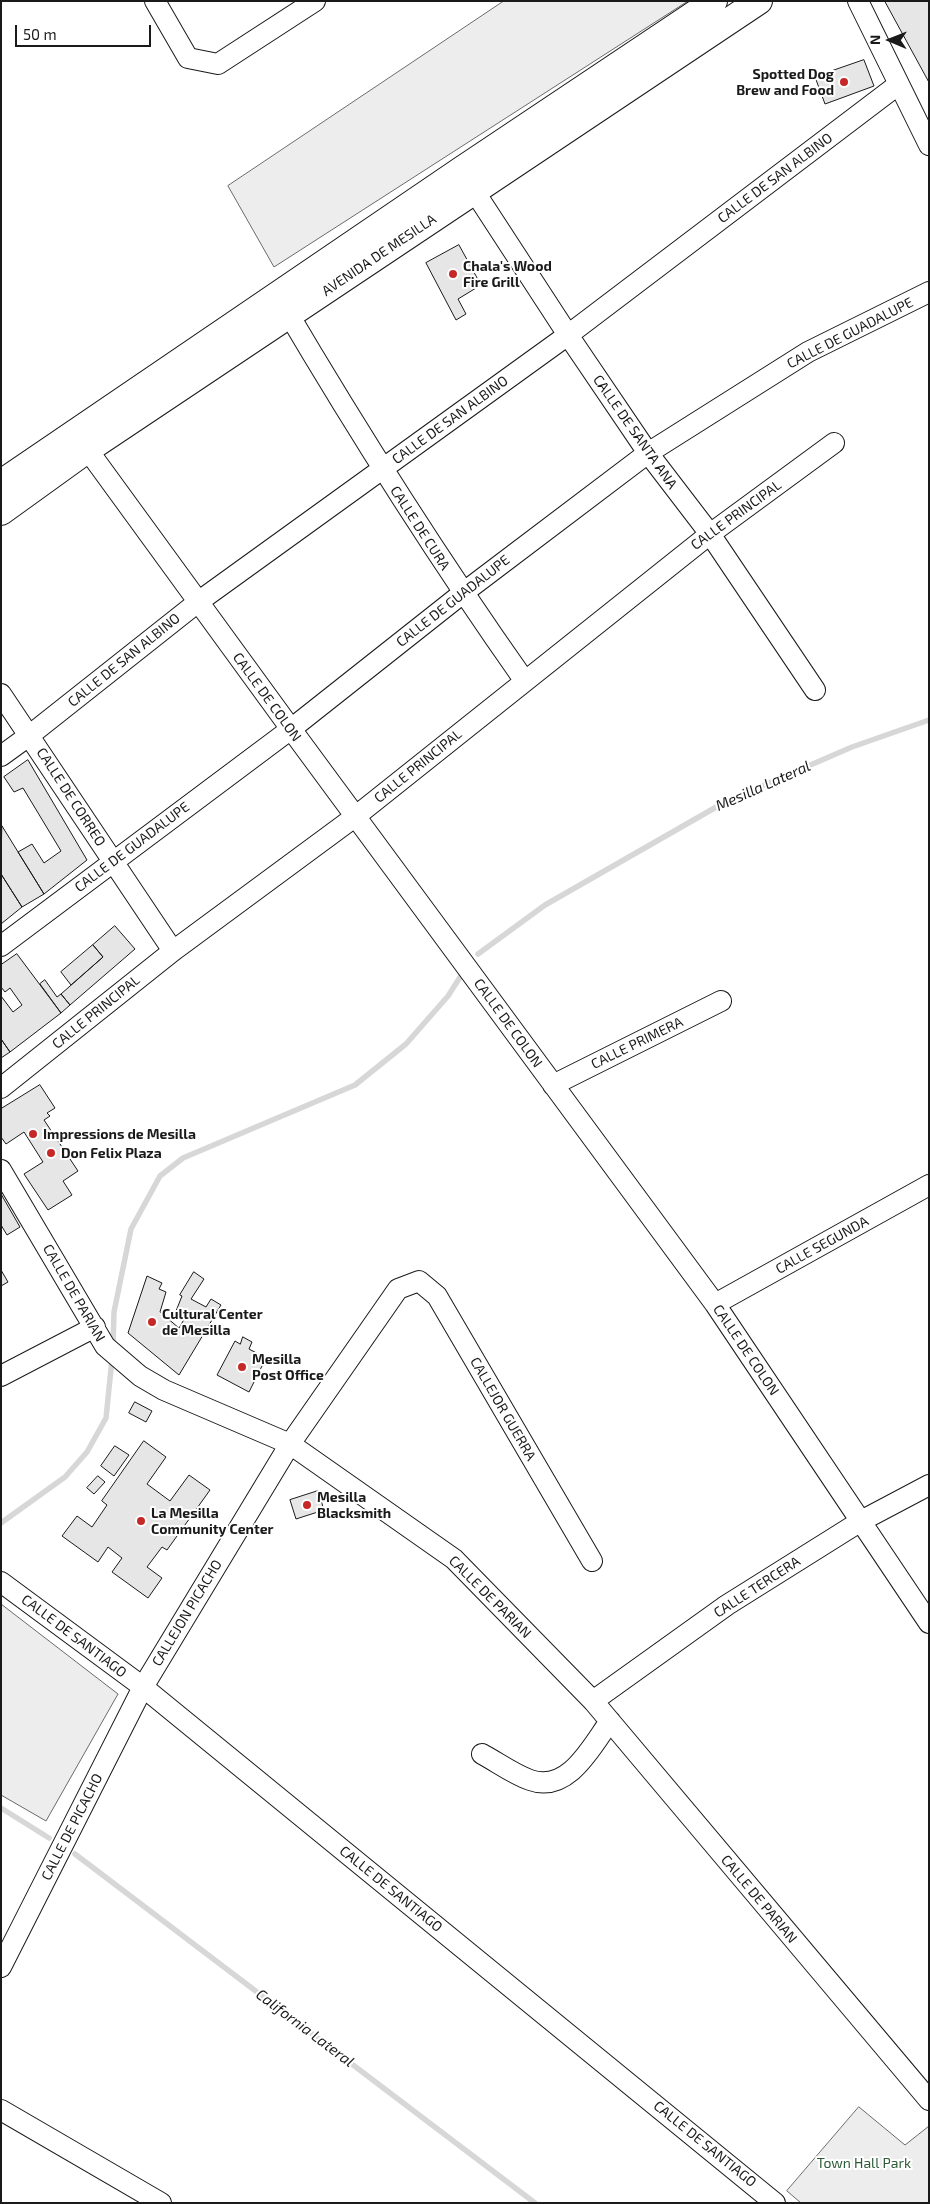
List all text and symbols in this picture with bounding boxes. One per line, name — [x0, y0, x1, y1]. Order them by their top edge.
scale bar — [18, 15, 154, 47]
north arrow — [865, 15, 915, 65]
text: 50 m — [23, 25, 57, 43]
text: N — [866, 35, 883, 45]
place label: Spotted Dog Brew and Food — [736, 66, 834, 98]
marker: Spotted Dog Brew and Food — [838, 76, 850, 88]
street label: CALLE DE SAN ALBINO — [714, 129, 836, 227]
street label: AVENIDA DE MESILLA — [319, 211, 439, 299]
place label: Chala's Wood Fire Grill — [463, 258, 552, 290]
marker: Chala's Wood Fire Grill — [447, 268, 459, 280]
street label: CALLE DE GUADALUPE — [784, 294, 916, 372]
street label: CALLE DE SAN ALBINO — [389, 372, 511, 468]
street label: CALLE DE SANTA ANA — [589, 372, 681, 492]
street label: CALLE PRINCIPAL — [687, 477, 785, 553]
street label: CALLE DE CURA — [387, 483, 453, 573]
street label: CALLE DE GUADALUPE — [393, 551, 513, 651]
street label: CALLE DE SAN ALBINO — [65, 610, 183, 710]
street label: CALLE DE COLON — [229, 649, 305, 745]
street label: CALLE PRINCIPAL — [371, 726, 465, 806]
street label: CALLE DE CORREO — [33, 745, 109, 849]
water label: Mesilla Lateral — [713, 757, 813, 815]
street label: CALLE DE GUADALUPE — [71, 798, 193, 896]
street label: CALLE PRINCIPAL — [49, 972, 143, 1052]
street label: CALLE DE COLON — [470, 975, 546, 1071]
street label: CALLE PRIMERA — [588, 1014, 686, 1072]
place label: Impressions de Mesilla — [43, 1126, 196, 1142]
marker: Impressions de Mesilla — [27, 1128, 39, 1140]
place label: Don Felix Plaza — [61, 1145, 162, 1161]
marker: Don Felix Plaza — [45, 1147, 57, 1159]
street label: CALLE SEGUNDA — [773, 1213, 871, 1277]
street label: CALLE DE PARIAN — [39, 1241, 109, 1345]
street label: CALLE DE COLON — [709, 1301, 783, 1399]
place label: Cultural Center de Mesilla — [162, 1306, 263, 1338]
marker: Cultural Center de Mesilla — [146, 1316, 158, 1328]
place label: Mesilla Post Office — [252, 1351, 324, 1384]
street label: CALLEJOR GUERRA — [467, 1354, 539, 1464]
marker: Mesilla Post Office — [236, 1361, 248, 1373]
place label: Mesilla Blacksmith — [317, 1489, 391, 1521]
marker: Mesilla Blacksmith — [301, 1499, 313, 1511]
place label: La Mesilla Community Center — [151, 1505, 274, 1538]
marker: La Mesilla Community Center — [135, 1515, 147, 1527]
street label: CALLE DE PARIAN — [445, 1552, 535, 1642]
street label: CALLE TERCERA — [711, 1553, 803, 1621]
street label: CALLEJON PICACHO — [149, 1557, 225, 1669]
street label: CALLE DE SANTIAGO — [18, 1591, 130, 1681]
street label: CALLE DE PICACHO — [38, 1771, 106, 1883]
street label: CALLE DE SANTIAGO — [336, 1842, 446, 1936]
street label: CALLE DE PARIAN — [717, 1852, 801, 1946]
water label: California Lateral — [252, 1985, 358, 2071]
street label: CALLE DE SANTIAGO — [650, 2097, 760, 2191]
park label: Town Hall Park — [817, 2155, 911, 2171]

